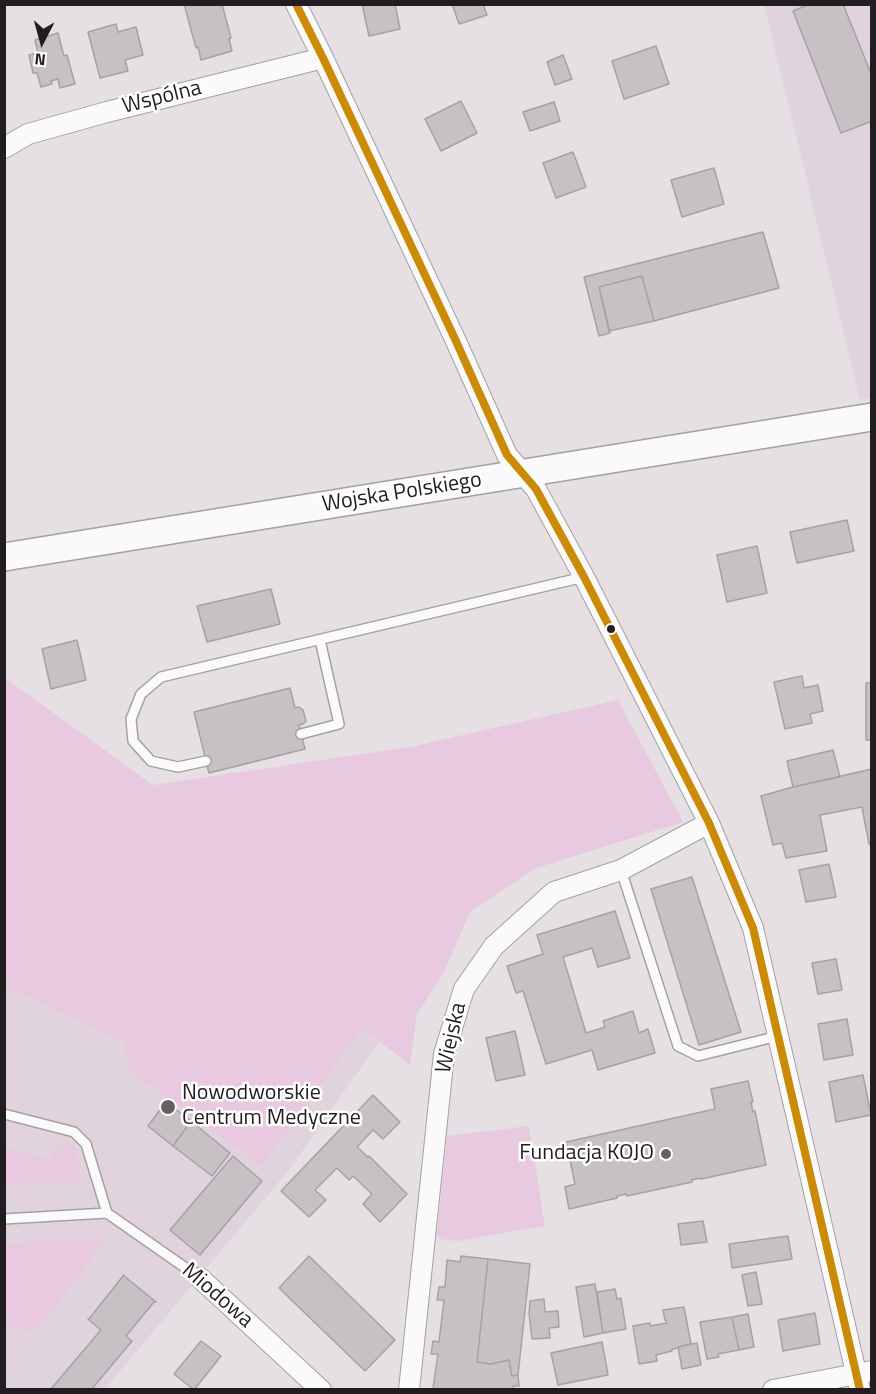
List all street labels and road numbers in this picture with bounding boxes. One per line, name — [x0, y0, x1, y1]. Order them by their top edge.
street label: Wspólna — [120, 75, 204, 121]
street label: Wojska Polskiego — [320, 467, 484, 519]
street label: Wiejska — [431, 1000, 473, 1076]
street label: Miodowa — [176, 1258, 258, 1334]

